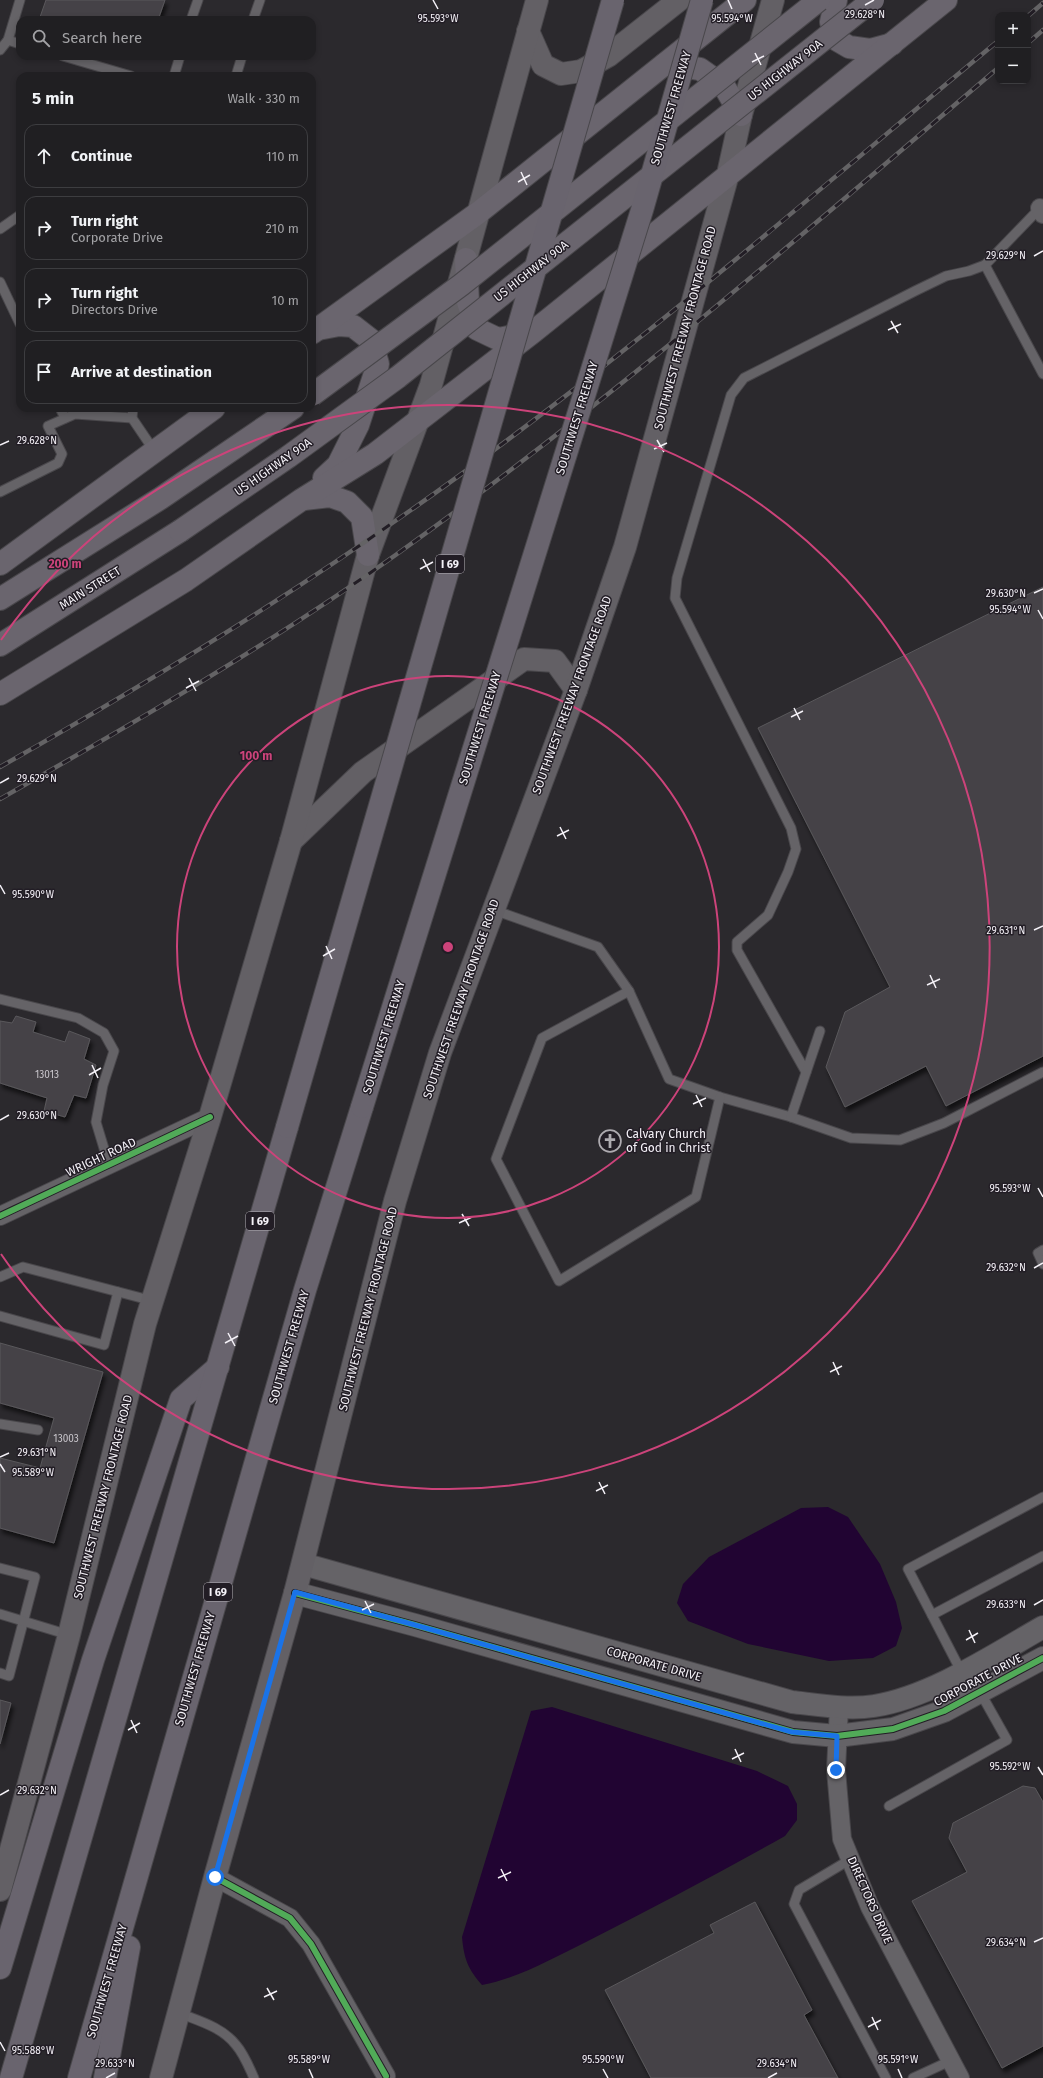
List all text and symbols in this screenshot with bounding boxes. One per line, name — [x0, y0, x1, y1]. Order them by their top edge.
text: 29.628°N — [845, 9, 885, 21]
map controls — [995, 12, 1031, 84]
button: + — [995, 12, 1031, 48]
text: 95.593°W — [417, 13, 459, 25]
text: 95.594°W — [711, 13, 754, 25]
search box — [16, 16, 316, 60]
icon: search — [30, 27, 52, 49]
text: Search here — [62, 29, 142, 47]
street label: US HIGHWAY 90A — [745, 36, 825, 103]
button: − — [995, 48, 1031, 84]
street label: SOUTHWEST FREEWAY — [648, 49, 694, 167]
text: 5 min — [32, 88, 74, 109]
text: Walk · 330 m — [227, 91, 300, 106]
icon: ahead — [33, 145, 55, 167]
text: Continue — [71, 147, 132, 165]
text: 110 m — [266, 149, 299, 164]
text: Turn right — [71, 212, 138, 230]
icon: right — [33, 217, 55, 239]
text: 210 m — [265, 221, 299, 236]
street label: SOUTHWEST FREEWAY FRONTAGE ROAD — [651, 224, 719, 431]
text: Corporate Drive — [71, 230, 163, 245]
street label: US HIGHWAY 90A — [491, 237, 571, 304]
text: 29.629°N — [986, 250, 1026, 262]
text: Turn right — [71, 284, 138, 302]
icon: right — [33, 289, 55, 311]
text: 10 m — [272, 293, 299, 308]
text: Directors Drive — [71, 302, 158, 317]
street label: SOUTHWEST FREEWAY — [553, 359, 601, 476]
icon: arrive — [33, 361, 55, 383]
text: Arrive at destination — [71, 363, 212, 381]
text: 29.628°N — [17, 435, 57, 447]
street label: US HIGHWAY 90A — [232, 435, 314, 499]
road number: I 69 — [436, 555, 464, 573]
text: 200 m — [48, 557, 82, 571]
street label: MAIN STREET — [57, 563, 124, 612]
text: 29.630°N — [986, 588, 1026, 600]
street label: SOUTHWEST FREEWAY FRONTAGE ROAD — [530, 594, 615, 796]
text: 95.594°W — [989, 604, 1032, 616]
street label: SOUTHWEST FREEWAY — [456, 669, 504, 786]
text: 100 m — [240, 749, 272, 763]
text: 29.629°N — [17, 773, 57, 785]
text: 95.590°W — [12, 889, 55, 901]
street label: SOUTHWEST FREEWAY FRONTAGE ROAD — [420, 897, 502, 1101]
text: 29.631°N — [987, 925, 1025, 937]
centre of rings — [441, 940, 455, 954]
street label: SOUTHWEST FREEWAY — [360, 978, 408, 1095]
house number: 13013 — [35, 1069, 59, 1081]
text: 29.630°N — [17, 1110, 57, 1122]
place label: Calvary Church of God in Christ — [626, 1127, 711, 1155]
church icon: Calvary Church of God in Christ — [597, 1128, 623, 1154]
street label: WRIGHT ROAD — [64, 1135, 139, 1179]
text: 95.593°W — [989, 1183, 1031, 1195]
street label: SOUTHWEST FREEWAY FRONTAGE ROAD — [336, 1205, 400, 1413]
road number: I 69 — [246, 1212, 274, 1230]
text: 29.632°N — [986, 1262, 1026, 1274]
street label: SOUTHWEST FREEWAY — [266, 1288, 312, 1406]
street label: SOUTHWEST FREEWAY FRONTAGE ROAD — [71, 1393, 135, 1601]
house number: 13003 — [53, 1433, 79, 1445]
text: 29.631°N — [18, 1447, 56, 1459]
text: 95.589°W — [12, 1467, 55, 1479]
road number: I 69 — [204, 1583, 232, 1601]
text: 29.633°N — [986, 1599, 1026, 1611]
street label: SOUTHWEST FREEWAY — [172, 1610, 218, 1728]
street label: CORPORATE DRIVE — [605, 1644, 703, 1684]
street label: CORPORATE DRIVE — [931, 1651, 1025, 1709]
route end — [827, 1761, 845, 1779]
text: 95.592°W — [989, 1761, 1031, 1773]
text: 29.632°N — [17, 1785, 57, 1797]
street label: DIRECTORS DRIVE — [844, 1854, 896, 1946]
route start — [206, 1868, 224, 1886]
street label: SOUTHWEST FREEWAY — [84, 1922, 130, 2040]
text: 29.634°N — [986, 1937, 1026, 1949]
text: 95.588°W — [12, 2045, 55, 2057]
text: 95.589°W — [288, 2054, 331, 2066]
text: 95.590°W — [582, 2054, 625, 2066]
text: 95.591°W — [878, 2054, 919, 2066]
text: 29.633°N — [95, 2058, 135, 2070]
text: 29.634°N — [757, 2058, 797, 2070]

